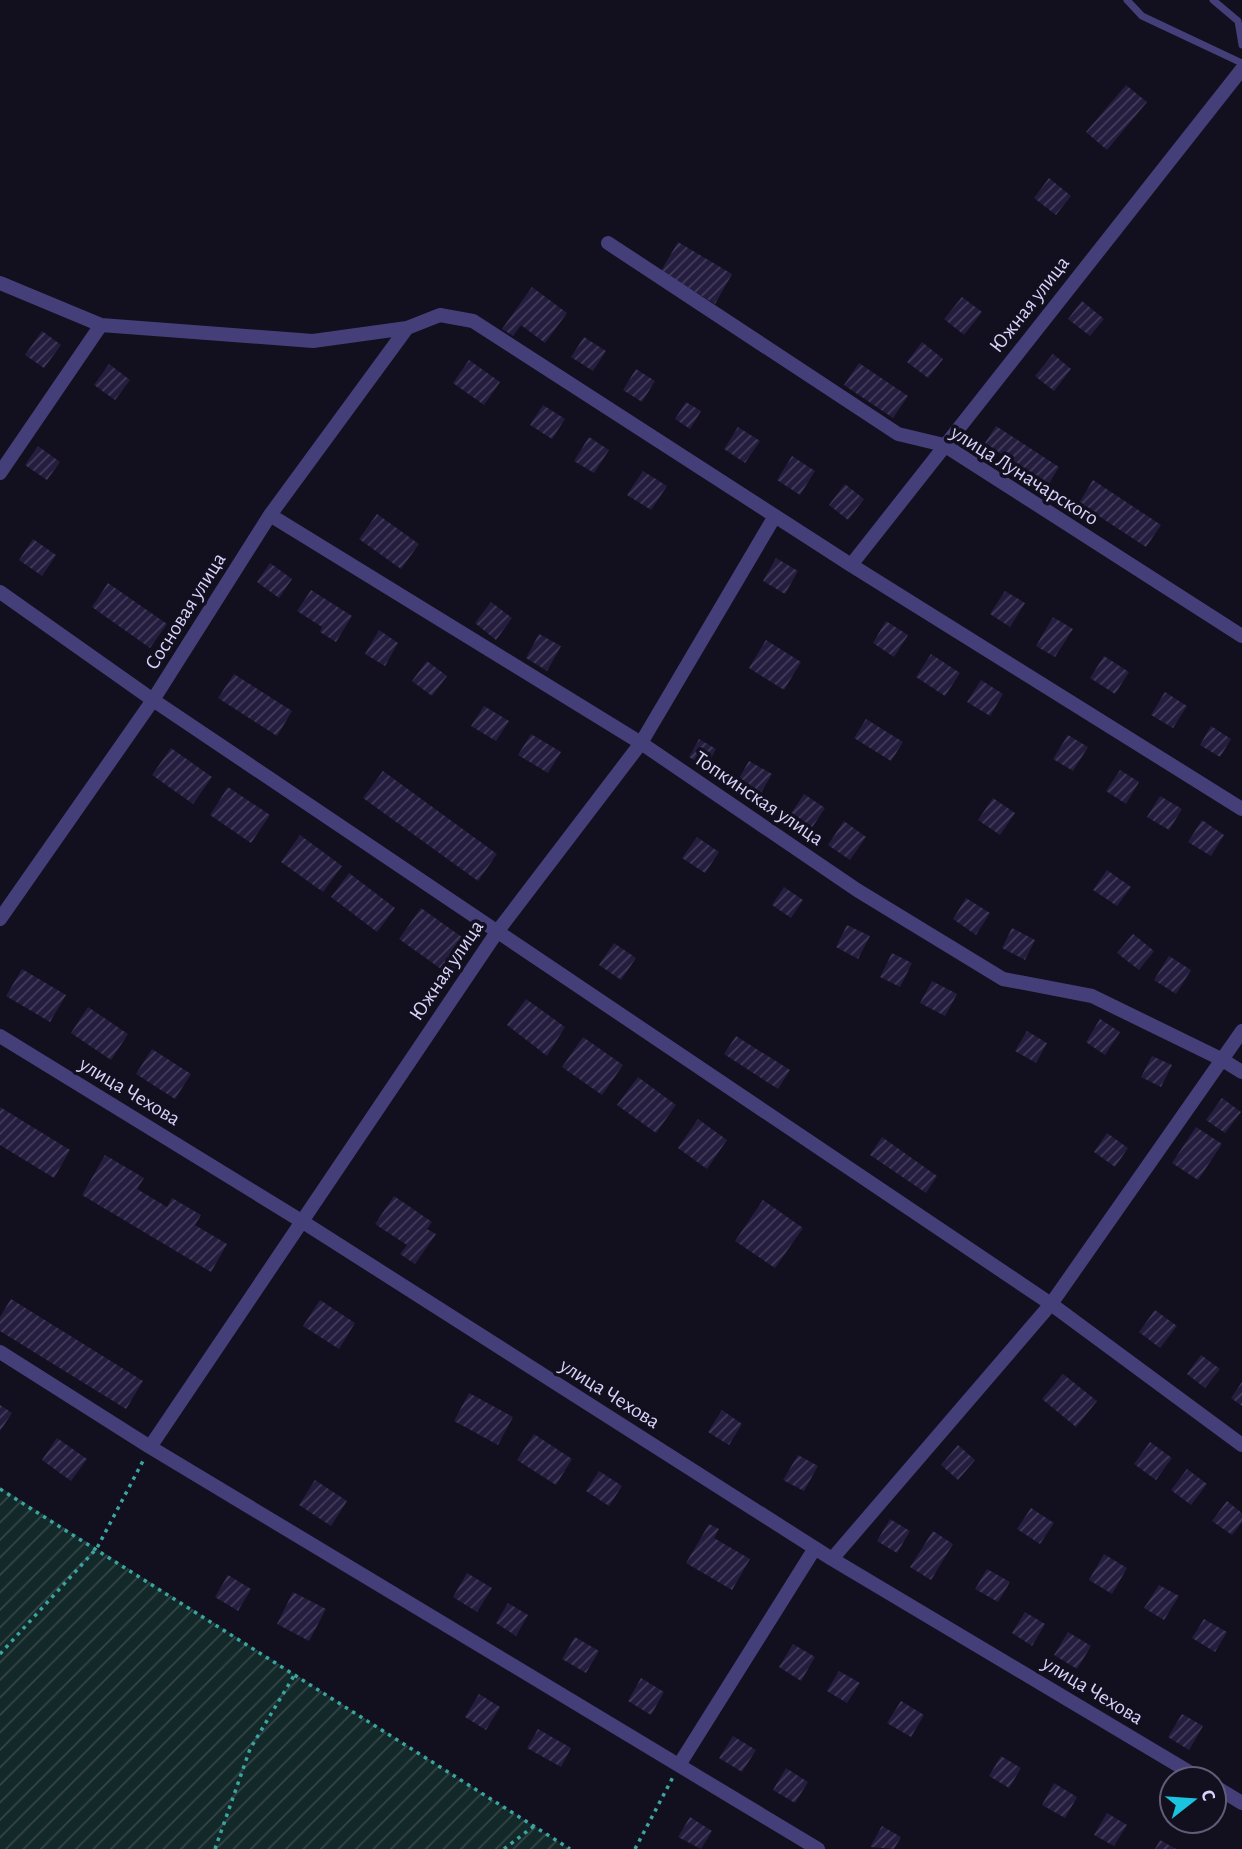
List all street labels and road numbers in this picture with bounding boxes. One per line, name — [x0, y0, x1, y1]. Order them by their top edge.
street label: Южная улица — [985, 252, 1074, 356]
street label: улица Луначарского — [946, 421, 1102, 529]
street label: Сосновая улица — [141, 549, 230, 673]
street label: Топкинская улица — [690, 747, 828, 850]
street label: Южная улица — [405, 916, 488, 1024]
street label: улица Чехова — [75, 1053, 184, 1130]
street label: улица Чехова — [555, 1354, 664, 1433]
street label: улица Чехова — [1038, 1652, 1147, 1729]

